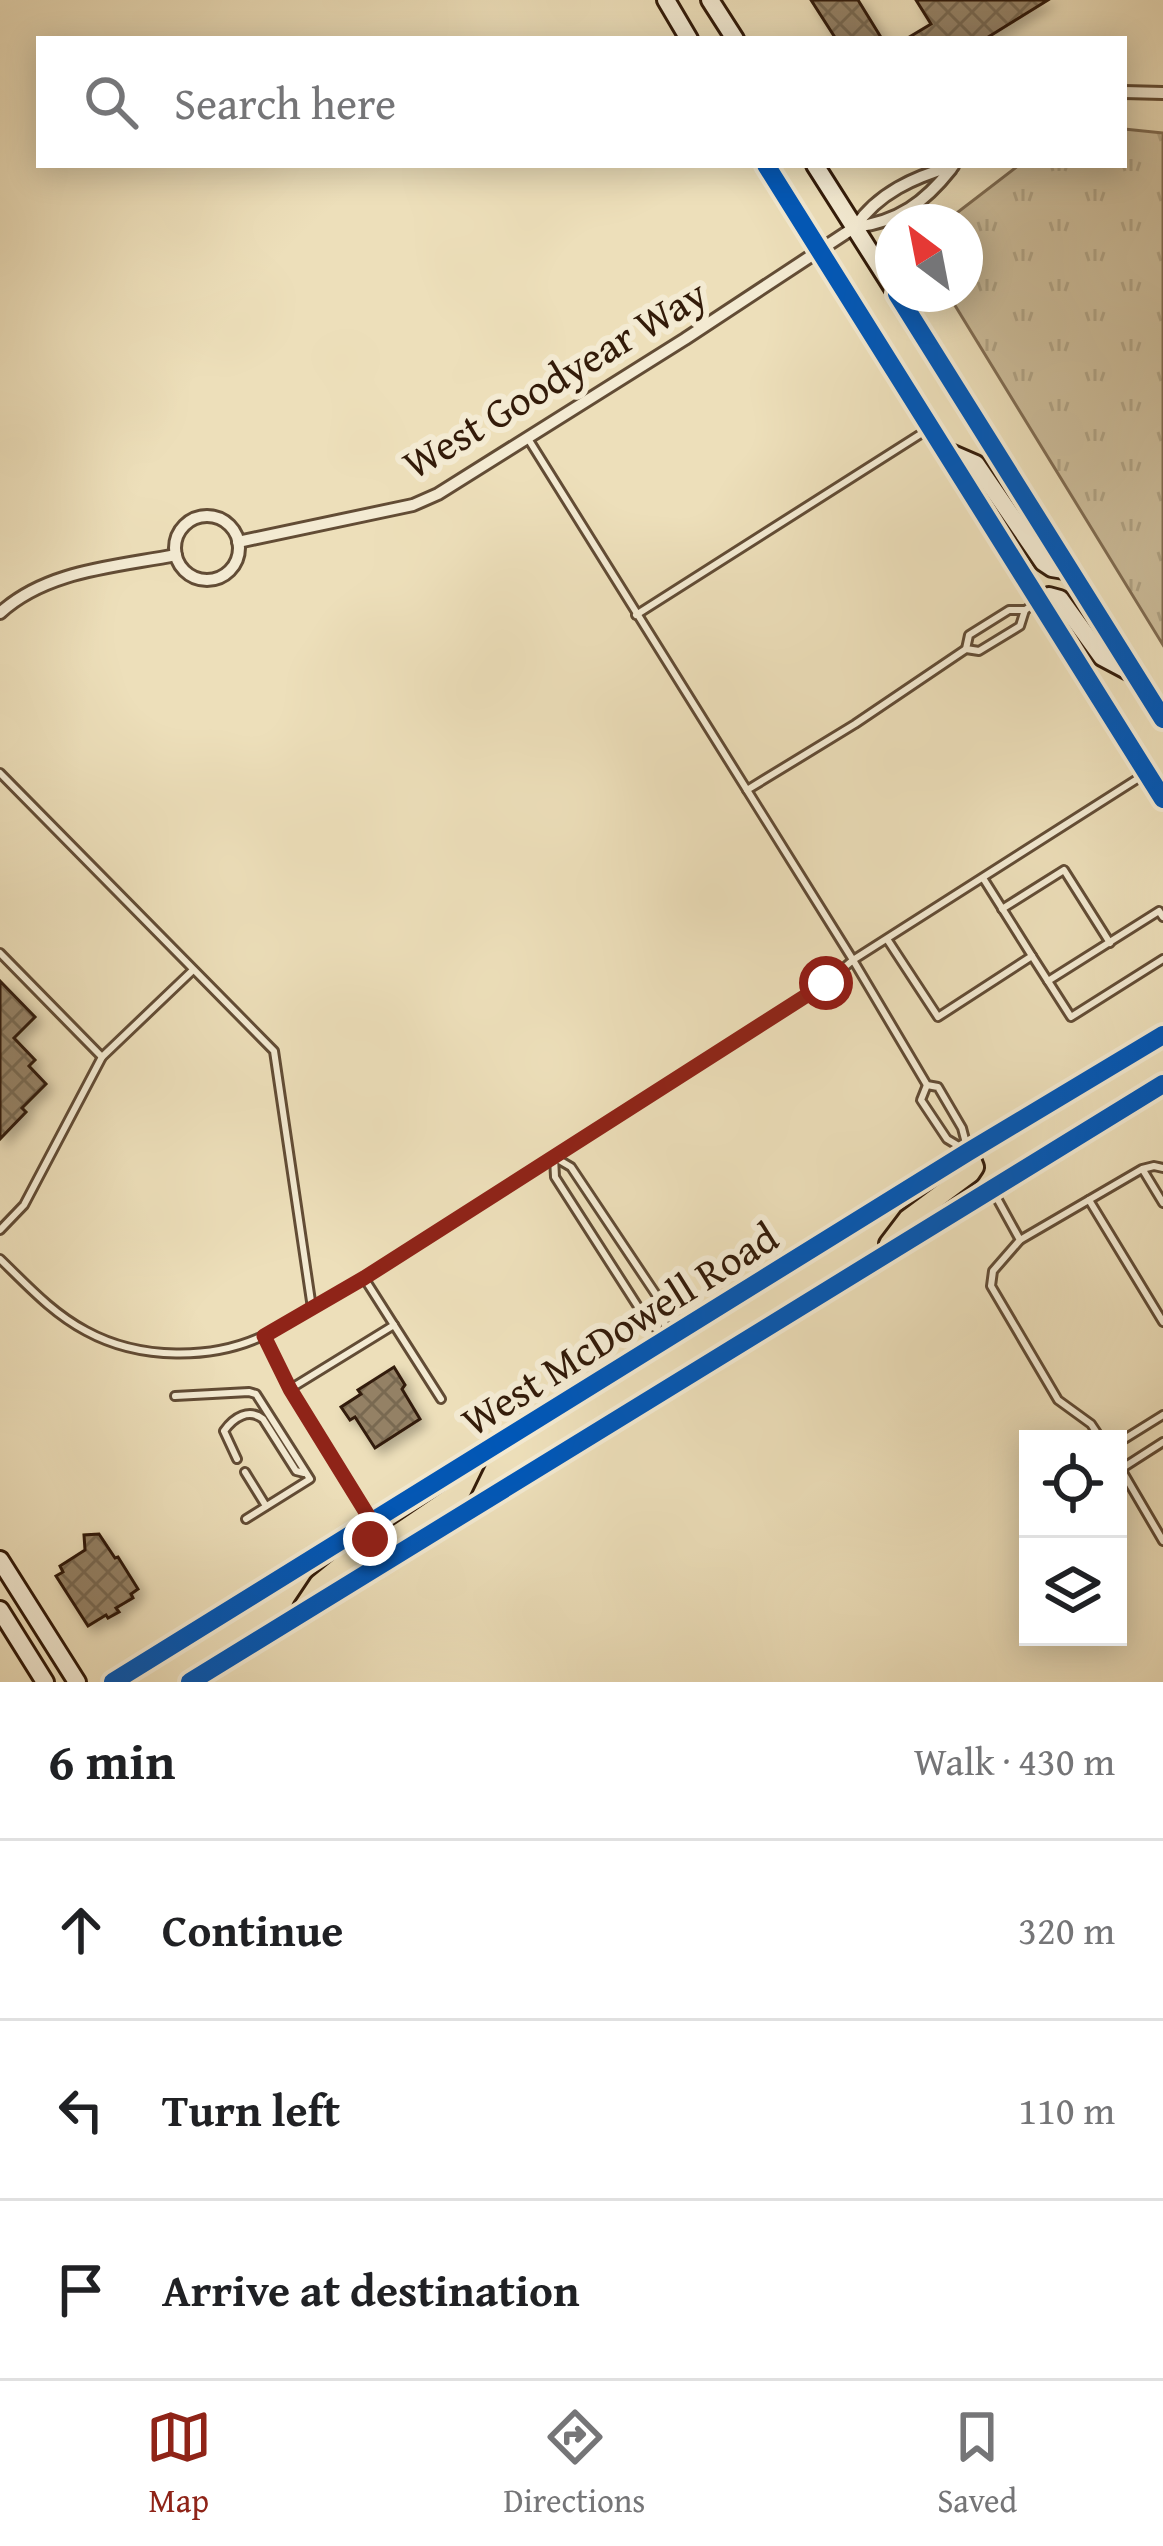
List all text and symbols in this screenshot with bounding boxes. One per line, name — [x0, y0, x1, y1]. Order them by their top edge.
search box — [36, 36, 1127, 168]
icon: search — [78, 69, 144, 135]
text: Search here — [174, 70, 396, 135]
north arrow — [875, 204, 983, 312]
street label: West Goodyear Way — [390, 263, 718, 493]
route start — [799, 956, 853, 1010]
street label: West McDowell Road — [449, 1206, 790, 1450]
map controls — [1019, 1430, 1127, 1646]
button: locate — [1019, 1430, 1127, 1538]
route end — [343, 1512, 397, 1566]
button: layers — [1019, 1538, 1127, 1646]
text: 6 min — [48, 1723, 175, 1798]
text: Walk · 430 m — [914, 1732, 1115, 1789]
icon: ahead — [48, 1897, 114, 1963]
text: Continue — [162, 1897, 343, 1962]
text: 320 m — [1018, 1901, 1115, 1958]
icon: left — [48, 2077, 114, 2143]
text: Turn left — [162, 2077, 340, 2142]
text: 110 m — [1018, 2081, 1115, 2138]
icon: arrive — [48, 2257, 114, 2323]
text: Arrive at destination — [162, 2257, 580, 2322]
tab: Map — [146, 2404, 212, 2524]
tab: Directions — [504, 2404, 645, 2524]
tab: Saved — [937, 2404, 1017, 2524]

